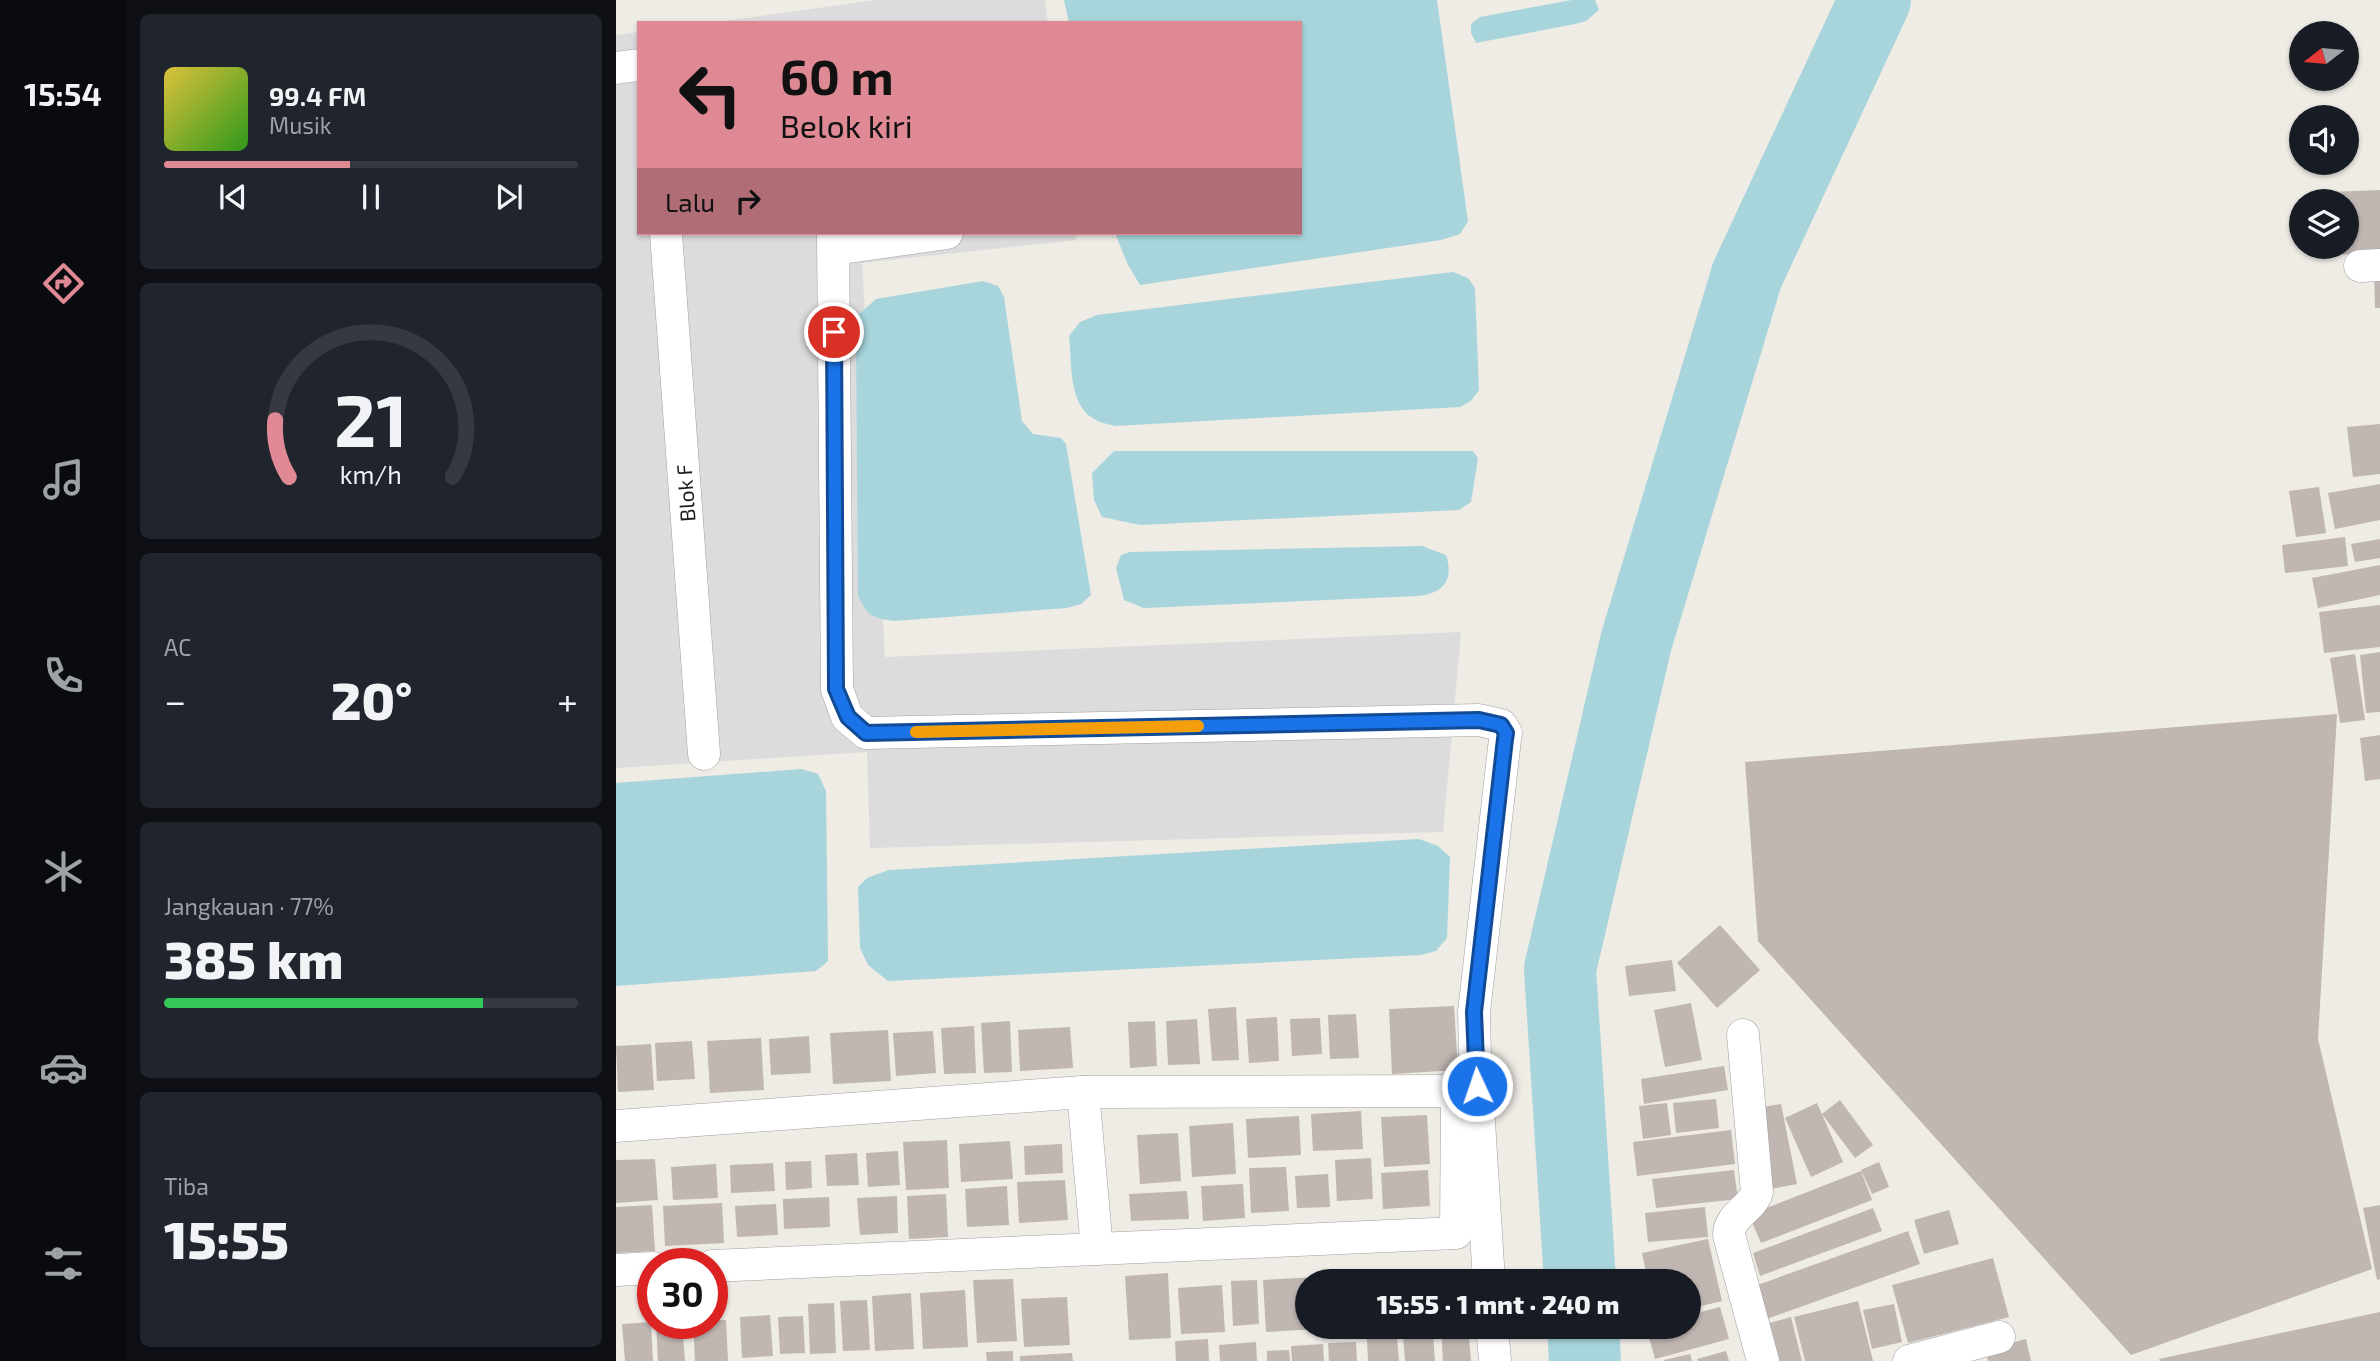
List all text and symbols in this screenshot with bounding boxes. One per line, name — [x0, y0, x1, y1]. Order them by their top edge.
north arrow — [2289, 21, 2359, 91]
map controls — [2289, 21, 2359, 259]
text: 60 m — [780, 46, 894, 105]
icon: left — [665, 49, 756, 140]
text: 15:54 — [24, 74, 102, 112]
text: 99.4 FM — [269, 80, 366, 111]
button: sound — [2289, 105, 2359, 175]
text: Belok kiri — [780, 106, 913, 144]
text: Musik — [269, 111, 331, 139]
icon: previous — [214, 178, 252, 216]
icon: pause — [352, 178, 390, 216]
icon: next — [490, 178, 528, 216]
icon: right — [729, 182, 767, 220]
text: Lalu — [665, 186, 715, 217]
button: layers — [2289, 189, 2359, 259]
icon: directions — [39, 259, 88, 308]
pin — [804, 302, 864, 362]
icon: arrive — [815, 313, 853, 351]
text: 21 — [334, 375, 408, 463]
icon: music — [39, 455, 88, 504]
text: km/h — [340, 459, 402, 489]
street label: Blok F — [671, 463, 699, 523]
text: AC — [164, 633, 191, 661]
icon: phone — [39, 651, 88, 700]
text: 20° — [331, 668, 412, 730]
text: − — [164, 677, 186, 723]
text: + — [557, 677, 578, 723]
icon: climate — [39, 847, 88, 896]
text: Jangkauan · 77% — [164, 892, 334, 920]
text: 385 km — [164, 927, 343, 989]
icon: car — [39, 1043, 88, 1092]
position arrow — [1440, 1049, 1514, 1123]
text: Tiba — [164, 1172, 209, 1200]
text: 15:55 — [164, 1207, 289, 1269]
icon: filters — [39, 1239, 88, 1288]
speed limit sign: 30 — [637, 1248, 728, 1339]
text: 15:55 · 1 mnt · 240 m — [1377, 1288, 1619, 1319]

